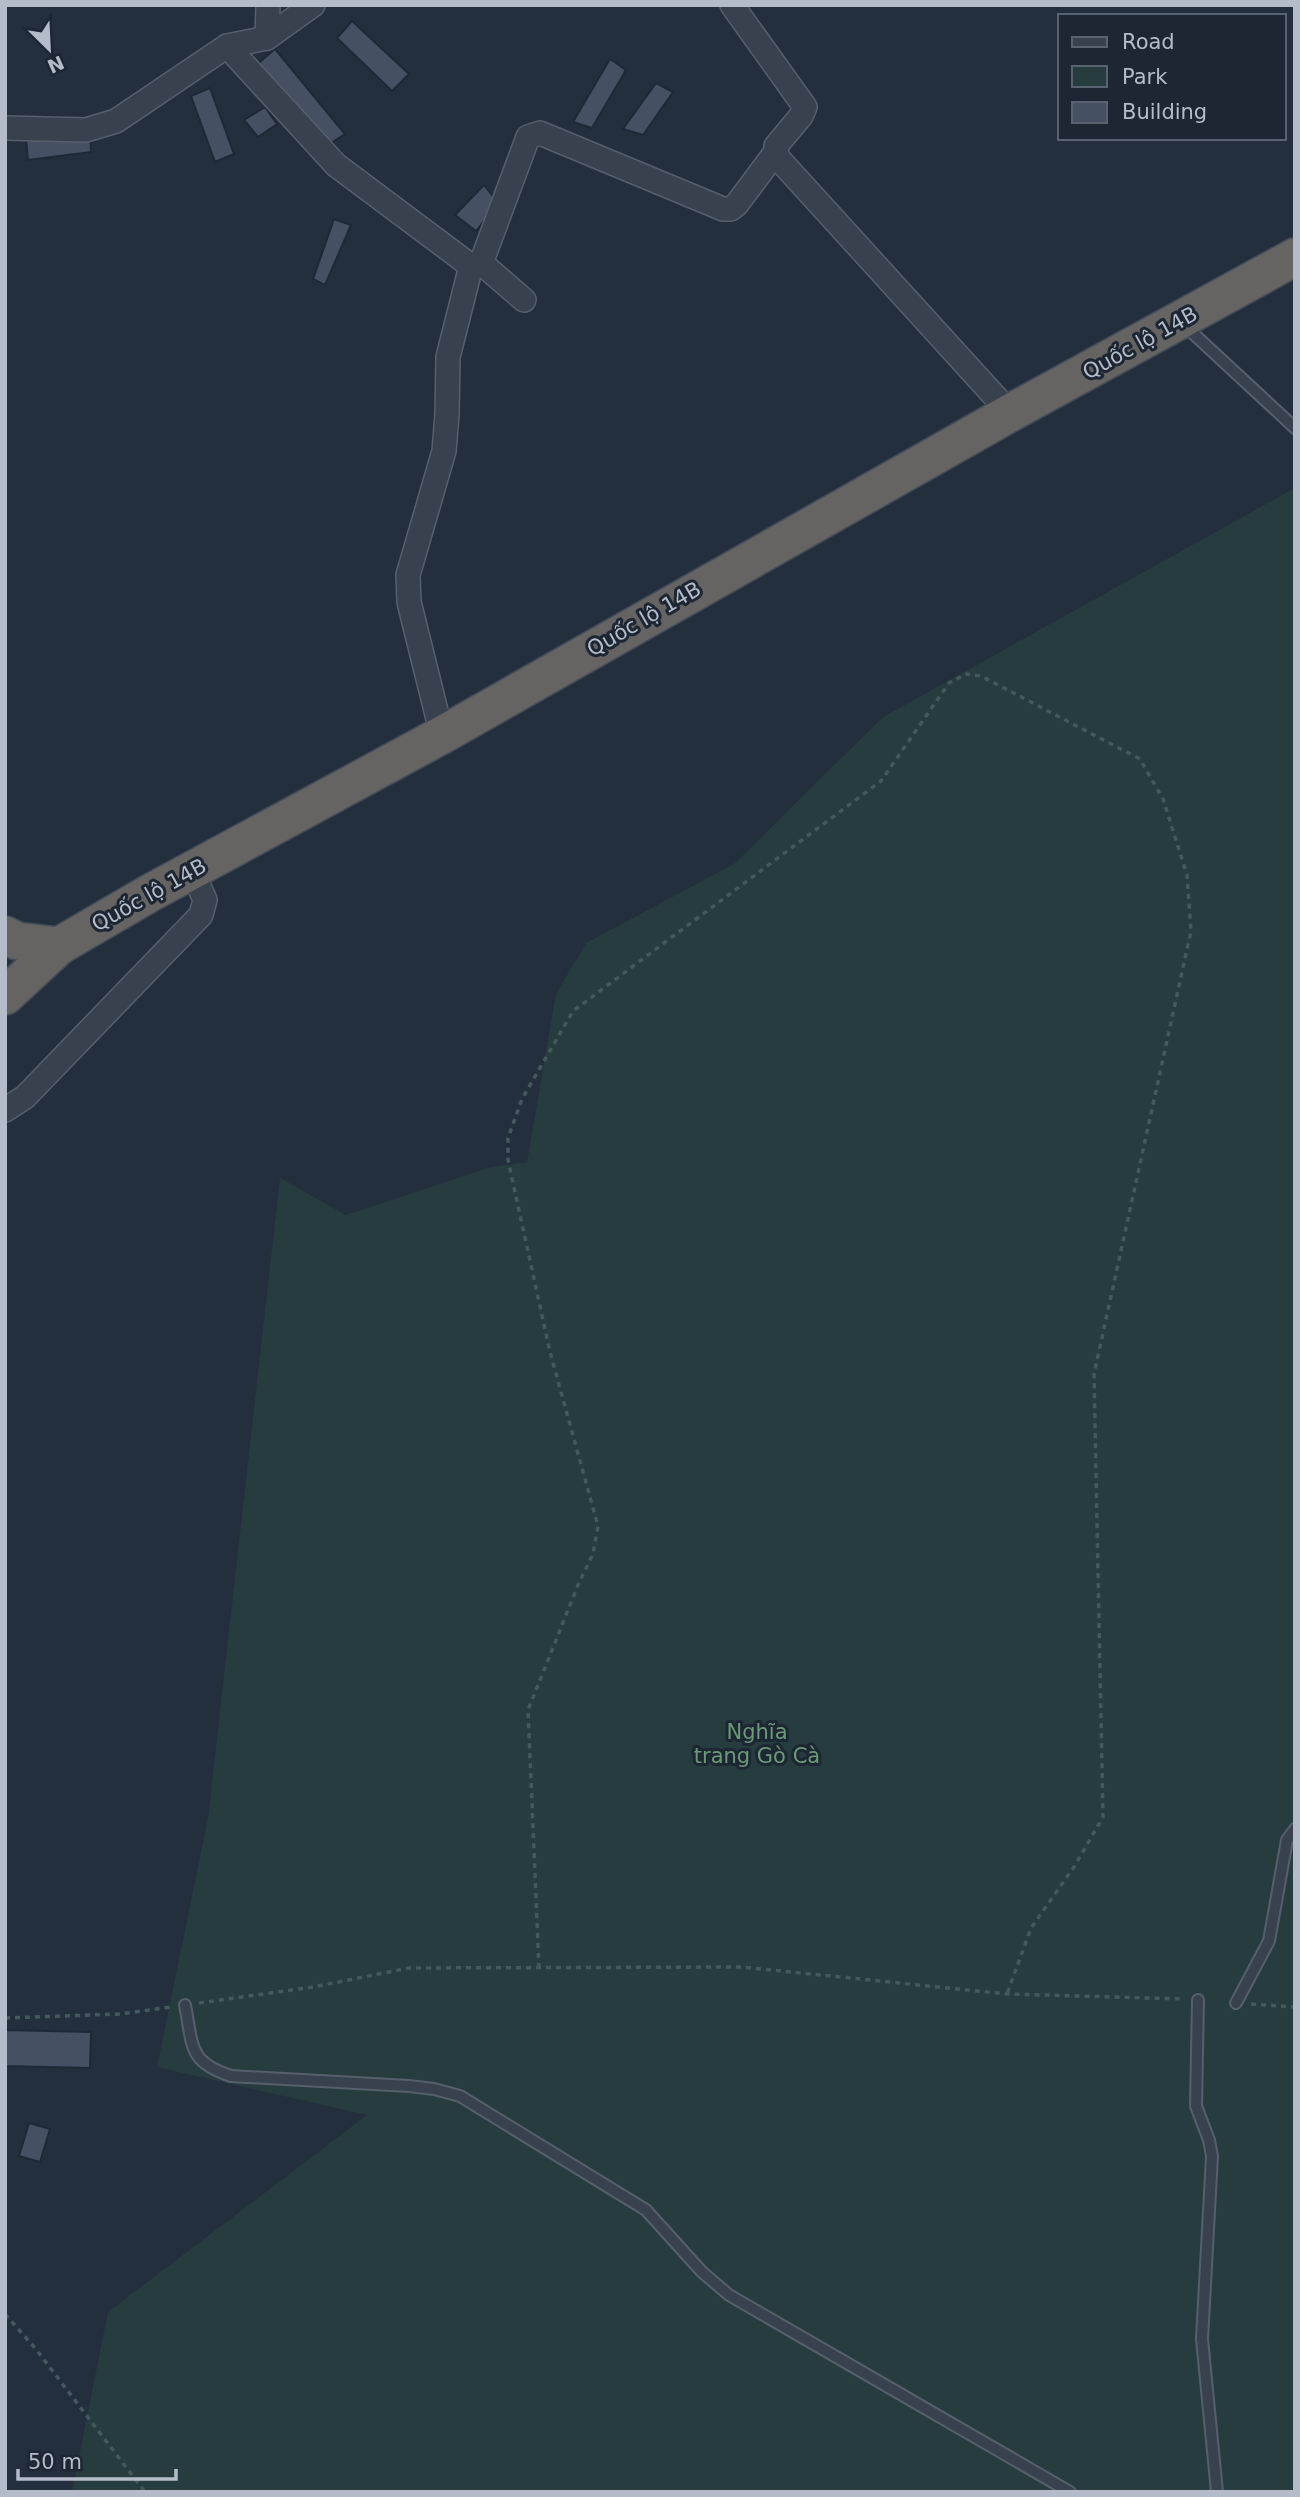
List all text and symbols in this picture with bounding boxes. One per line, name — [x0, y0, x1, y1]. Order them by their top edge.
north arrow — [14, 14, 84, 84]
legend — [1058, 14, 1286, 140]
text: Road — [1122, 30, 1175, 54]
text: N — [44, 51, 68, 78]
text: Park — [1122, 65, 1168, 89]
text: Building — [1122, 100, 1207, 124]
street label: Quốc lộ 14B — [1078, 302, 1202, 384]
street label: Quốc lộ 14B — [583, 577, 705, 661]
street label: Quốc lộ 14B — [87, 854, 211, 936]
park label: Nghĩa trang Gò Cà — [694, 1720, 820, 1768]
scale bar — [18, 2438, 175, 2482]
text: 50 m — [28, 2450, 82, 2474]

